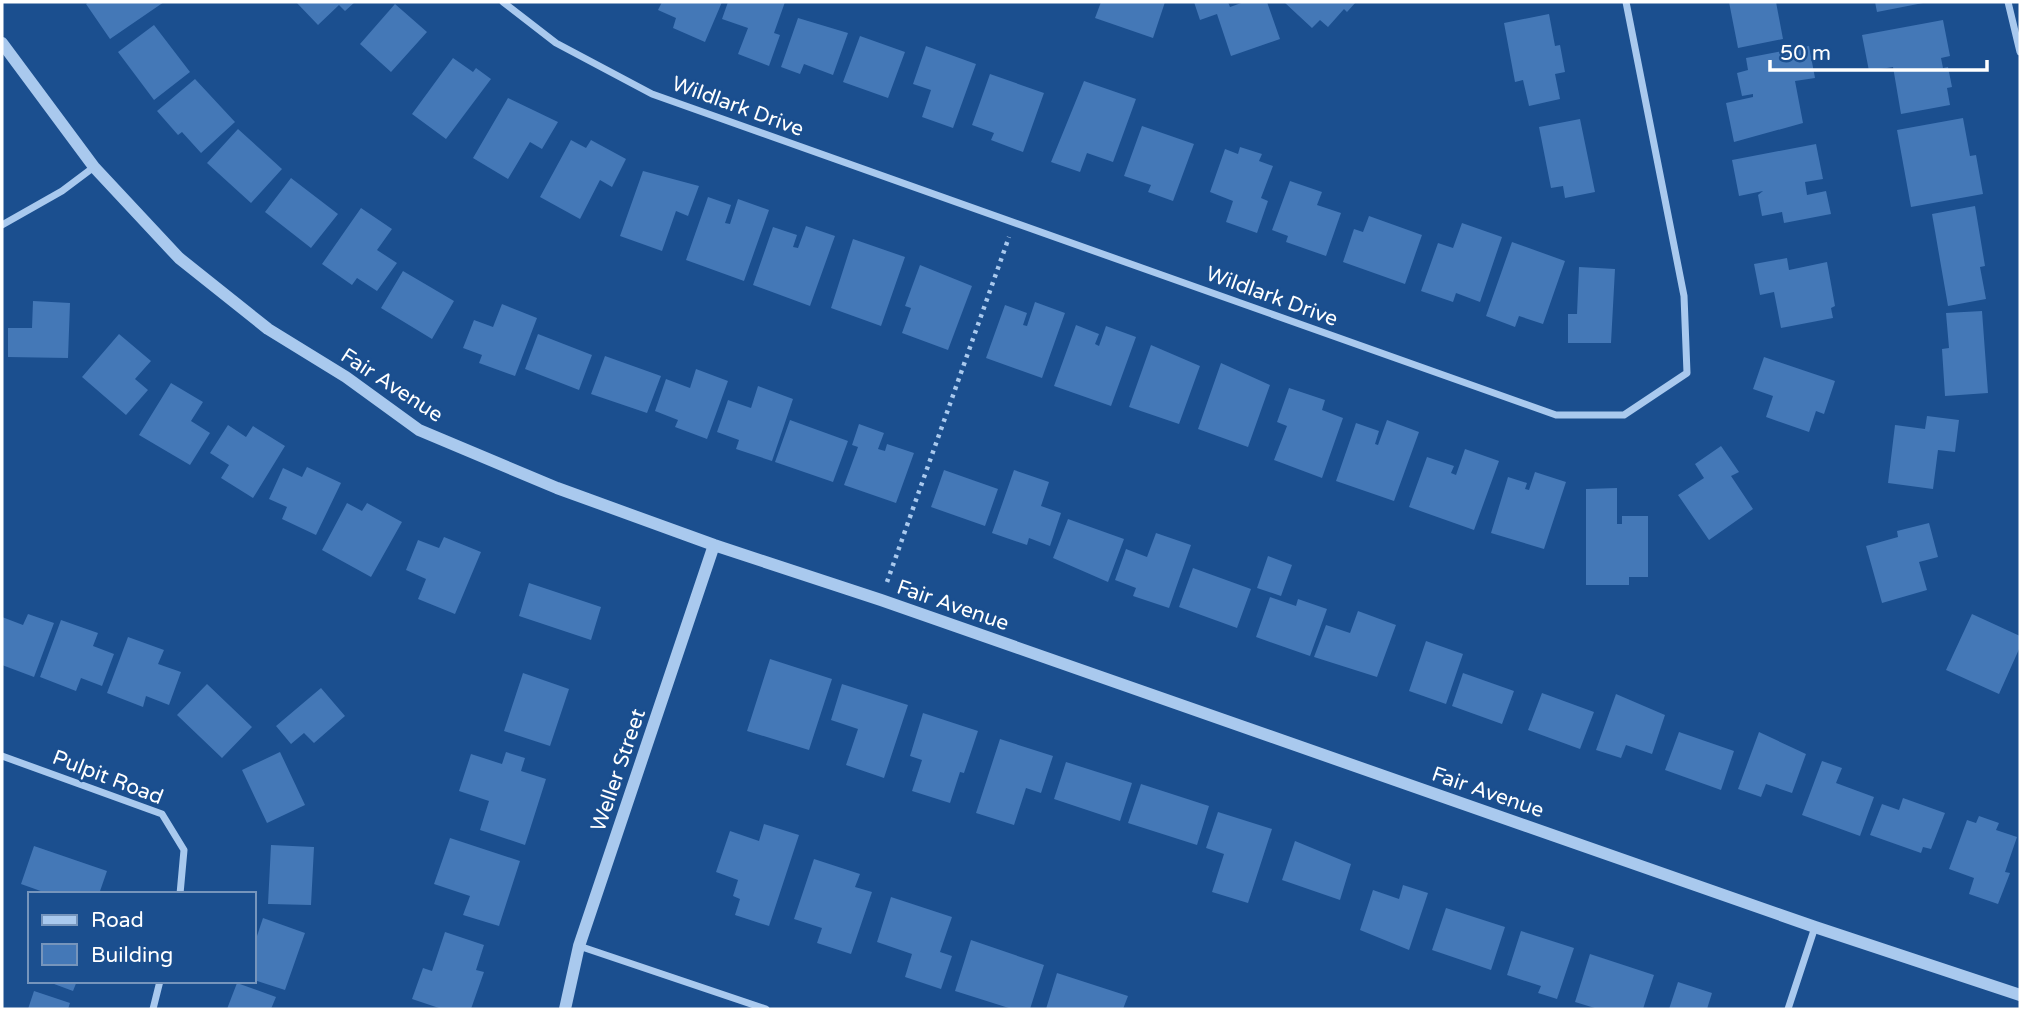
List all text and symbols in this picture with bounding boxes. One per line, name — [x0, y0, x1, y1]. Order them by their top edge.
scale bar — [1770, 28, 1987, 72]
text: 50 m — [1780, 41, 1831, 66]
street label: Wildlark Drive — [669, 71, 807, 142]
street label: Wildlark Drive — [1203, 261, 1341, 332]
street label: Fair Avenue — [336, 343, 448, 428]
street label: Fair Avenue — [894, 575, 1012, 636]
street label: Weller Street — [586, 706, 651, 835]
street label: Pulpit Road — [49, 745, 167, 810]
street label: Fair Avenue — [1429, 762, 1547, 823]
legend — [28, 892, 256, 983]
text: Road — [91, 908, 144, 933]
text: Building — [91, 943, 173, 968]

